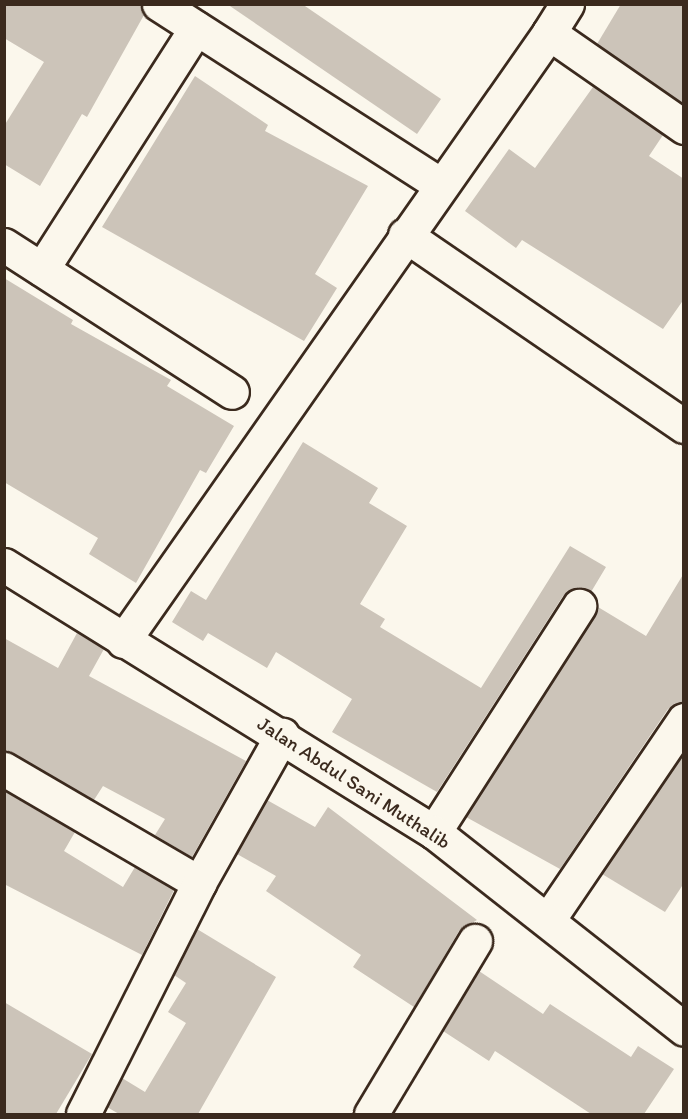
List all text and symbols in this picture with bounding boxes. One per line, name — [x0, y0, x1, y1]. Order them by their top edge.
street label: Jalan Abdul Sani Muthalib — [254, 712, 454, 854]

